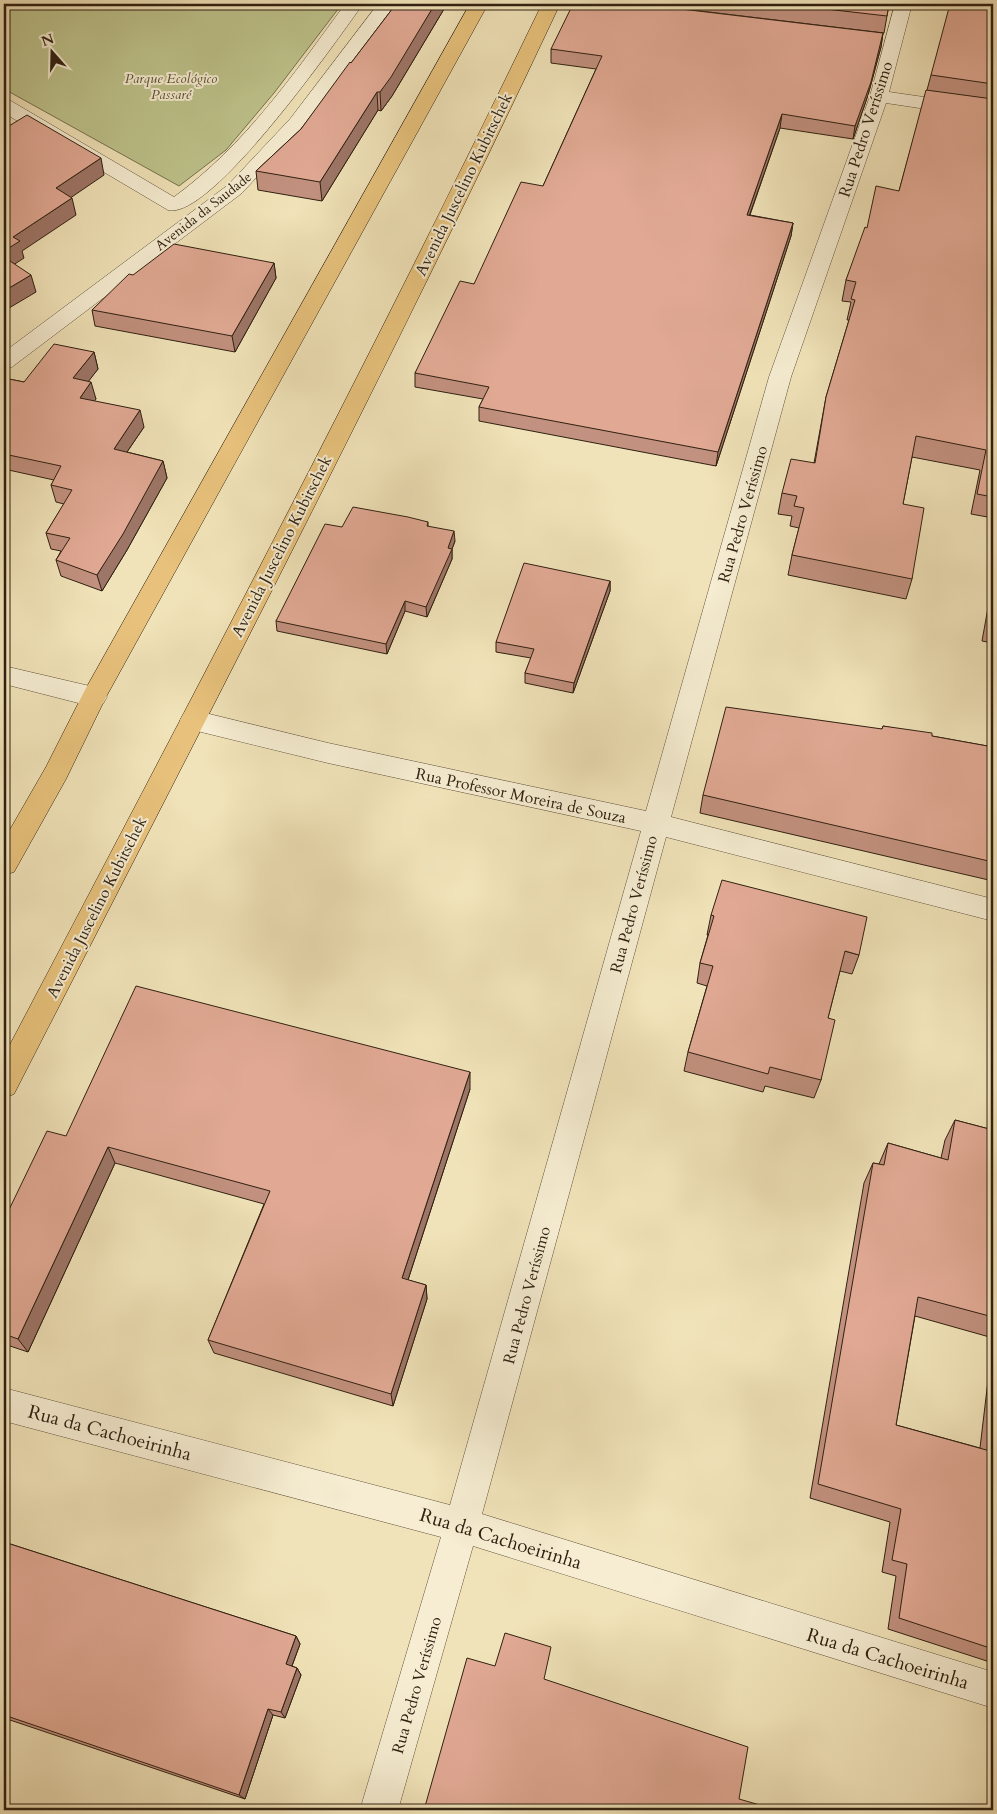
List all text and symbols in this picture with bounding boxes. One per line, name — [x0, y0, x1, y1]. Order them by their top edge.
north arrow — [28, 28, 78, 78]
text: N — [39, 29, 57, 51]
street label: Rua Pedro Veríssimo — [834, 58, 898, 200]
park label: Parque Ecológico Passaré — [125, 69, 218, 104]
street label: Avenida Juscelino Kubitschek — [410, 89, 518, 280]
street label: Avenida da Saudade — [151, 168, 256, 255]
street label: Rua Pedro Veríssimo — [713, 443, 773, 585]
street label: Avenida Juscelino Kubitschek — [226, 452, 337, 641]
street label: Rua Professor Moreira de Souza — [414, 763, 628, 829]
street label: Avenida Juscelino Kubitschek — [41, 813, 152, 1002]
street label: Rua Pedro Veríssimo — [605, 833, 663, 976]
street label: Rua Pedro Veríssimo — [498, 1224, 556, 1367]
street label: Rua da Cachoeirinha — [25, 1399, 194, 1467]
street label: Rua da Cachoeirinha — [417, 1502, 585, 1576]
street label: Rua Pedro Veríssimo — [387, 1614, 447, 1756]
street label: Rua da Cachoeirinha — [804, 1622, 972, 1696]

